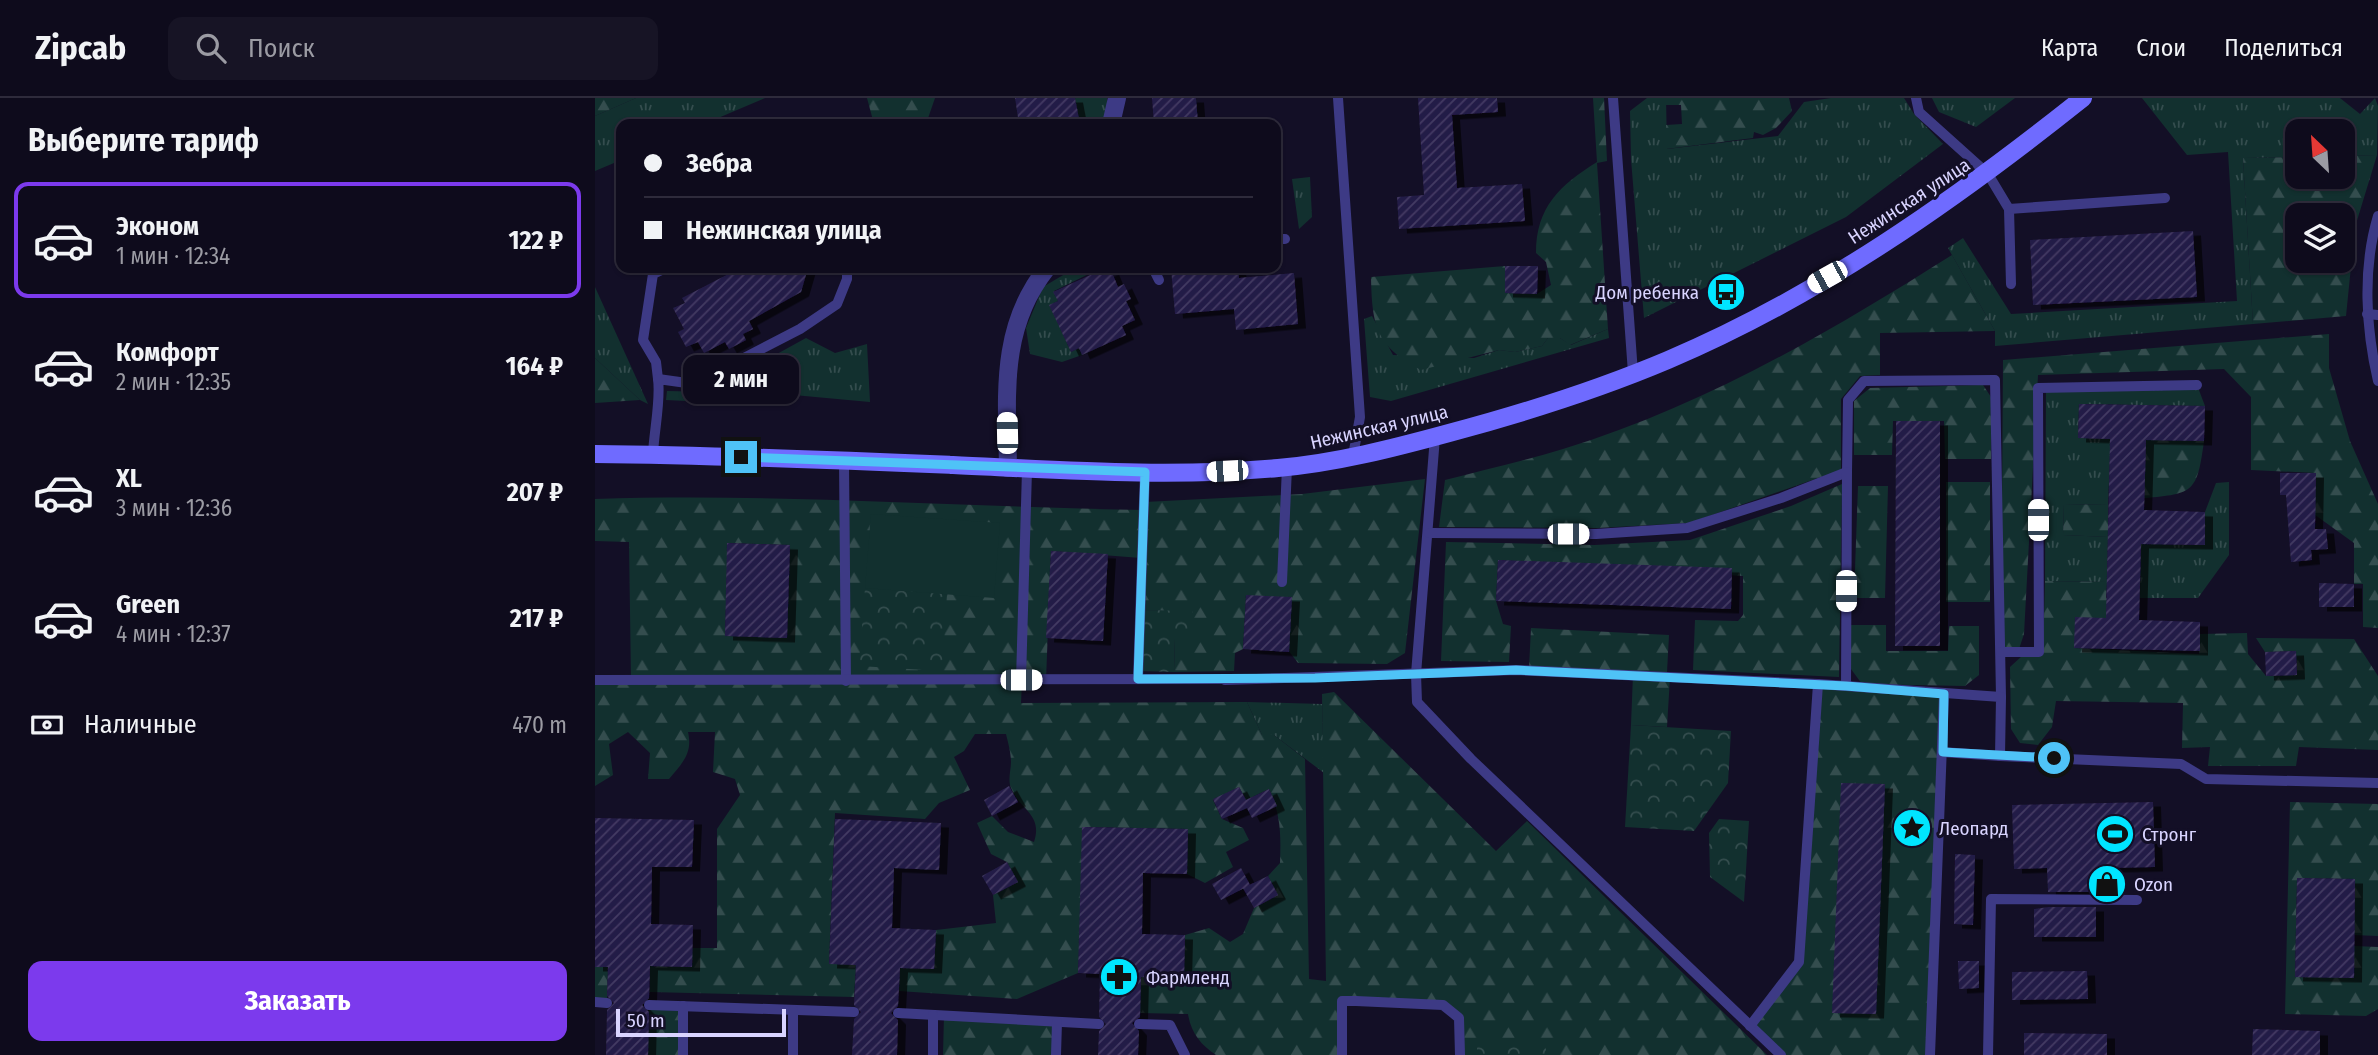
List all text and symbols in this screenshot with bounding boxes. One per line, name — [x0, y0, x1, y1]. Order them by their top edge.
search box — [168, 17, 658, 80]
text: Zipcab — [35, 28, 126, 68]
icon: search — [192, 29, 230, 67]
text: Поиск — [248, 33, 315, 64]
text: Карта — [2041, 34, 2098, 62]
text: Слои — [2136, 34, 2186, 62]
text: Поделиться — [2224, 34, 2343, 62]
north arrow — [2285, 119, 2355, 189]
map controls — [2285, 119, 2355, 273]
text: Выберите тариф — [28, 121, 259, 159]
text: Зебра — [686, 148, 752, 179]
street label: Нежинская улица — [1844, 153, 1974, 249]
button: layers — [2285, 203, 2355, 273]
icon: car — [32, 209, 95, 272]
text: Эконом — [116, 211, 199, 242]
text: Нежинская улица — [686, 215, 882, 246]
text: 122 ₽ — [508, 225, 563, 256]
text: 1 мин · 12:34 — [116, 242, 230, 270]
car — [1804, 258, 1851, 296]
bus stop icon: Дом ребенка — [1705, 271, 1747, 313]
place label: Дом ребенка — [1595, 281, 1699, 304]
icon: car — [32, 335, 95, 398]
text: Комфорт — [116, 337, 219, 368]
text: 164 ₽ — [506, 351, 563, 382]
callout: 2 мин — [683, 356, 799, 404]
text: 2 мин — [714, 365, 768, 393]
text: 2 мин · 12:35 — [116, 368, 231, 396]
street label: Нежинская улица — [1308, 400, 1450, 454]
car — [997, 412, 1018, 454]
route end — [725, 441, 757, 473]
car — [1206, 459, 1249, 483]
icon: car — [32, 461, 95, 524]
text: XL — [116, 463, 142, 494]
text: 207 ₽ — [507, 477, 563, 508]
text: 3 мин · 12:36 — [116, 494, 232, 522]
car — [2028, 499, 2049, 541]
car — [1548, 524, 1590, 545]
car — [1836, 570, 1857, 612]
icon: car — [32, 587, 95, 650]
text: Green — [116, 589, 180, 620]
text: 217 ₽ — [510, 603, 563, 634]
text: 4 мин · 12:37 — [116, 620, 231, 648]
car — [1001, 670, 1043, 691]
icon: cash — [28, 706, 66, 744]
text: Наличные — [84, 709, 197, 740]
text: 470 m — [512, 711, 567, 739]
route start — [2038, 742, 2070, 774]
place icon: Леопард — [1891, 807, 1933, 849]
sports icon: Стронг — [2094, 813, 2136, 855]
place label: Леопард — [1939, 817, 2008, 840]
place label: Стронг — [2142, 823, 2197, 846]
shop icon: Ozon — [2086, 863, 2128, 905]
place label: Ozon — [2134, 873, 2173, 896]
pharmacy icon: Фармленд — [1098, 956, 1140, 998]
button: Заказать — [28, 961, 567, 1041]
place label: Фармленд — [1146, 966, 1230, 989]
scale bar — [616, 1006, 786, 1038]
text: 50 m — [627, 1009, 665, 1032]

